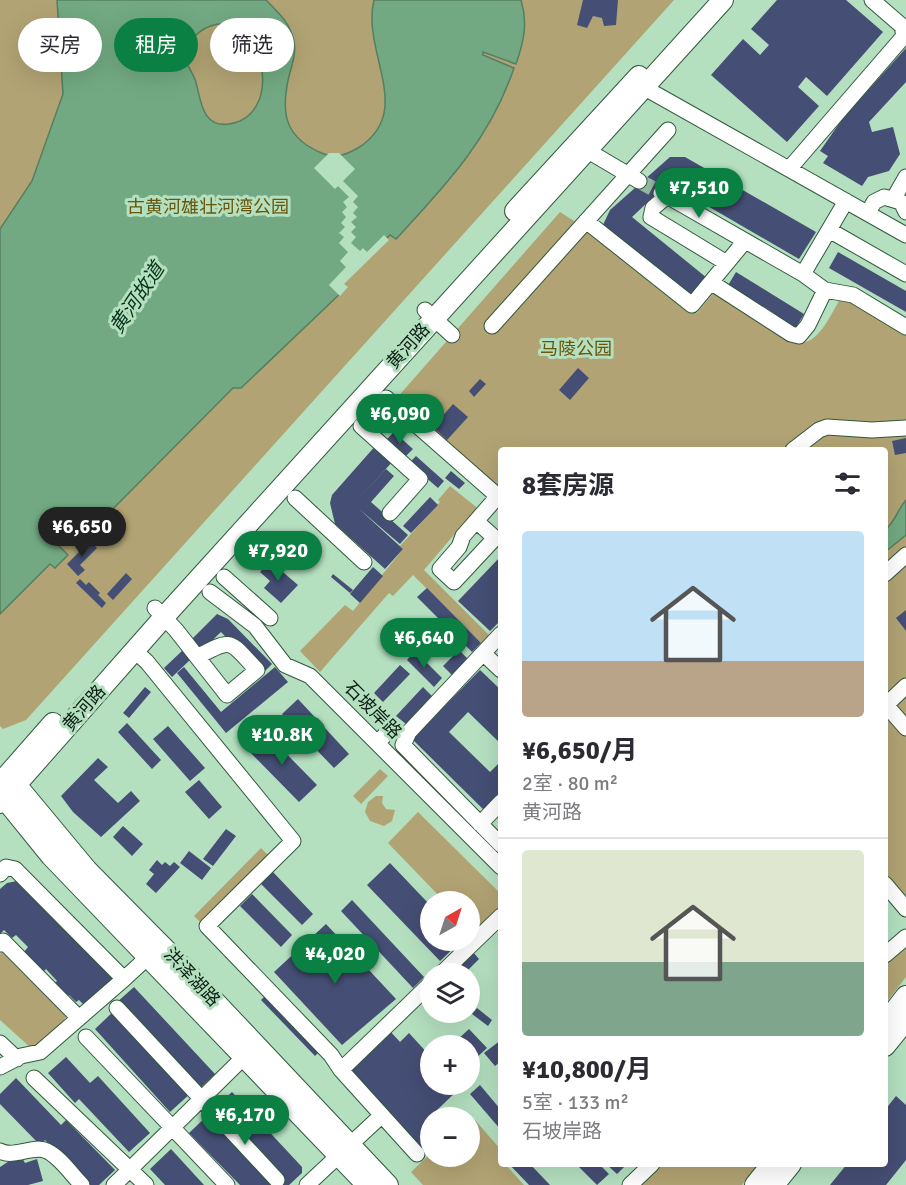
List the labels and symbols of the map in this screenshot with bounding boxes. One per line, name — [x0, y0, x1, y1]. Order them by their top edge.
pin: ¥7,510 — [650, 168, 748, 219]
park label: 古黄河雄壮河湾公园 — [127, 196, 289, 218]
water label: 黄河故道 — [104, 255, 171, 338]
street label: 黄河路 — [382, 319, 434, 373]
park label: 马陵公园 — [540, 338, 612, 360]
pin: ¥6,090 — [351, 394, 449, 445]
pin: ¥6,650 — [33, 507, 131, 558]
pin: ¥7,920 — [229, 531, 327, 582]
pin: ¥6,640 — [375, 618, 473, 669]
street label: 石坡岸路 — [340, 677, 406, 743]
street label: 黄河路 — [58, 680, 110, 736]
pin: ¥10.8K — [233, 715, 331, 766]
north arrow — [420, 891, 480, 951]
pin: ¥4,020 — [286, 934, 384, 985]
street label: 洪泽湖路 — [159, 943, 225, 1011]
pin: ¥6,170 — [196, 1095, 294, 1146]

